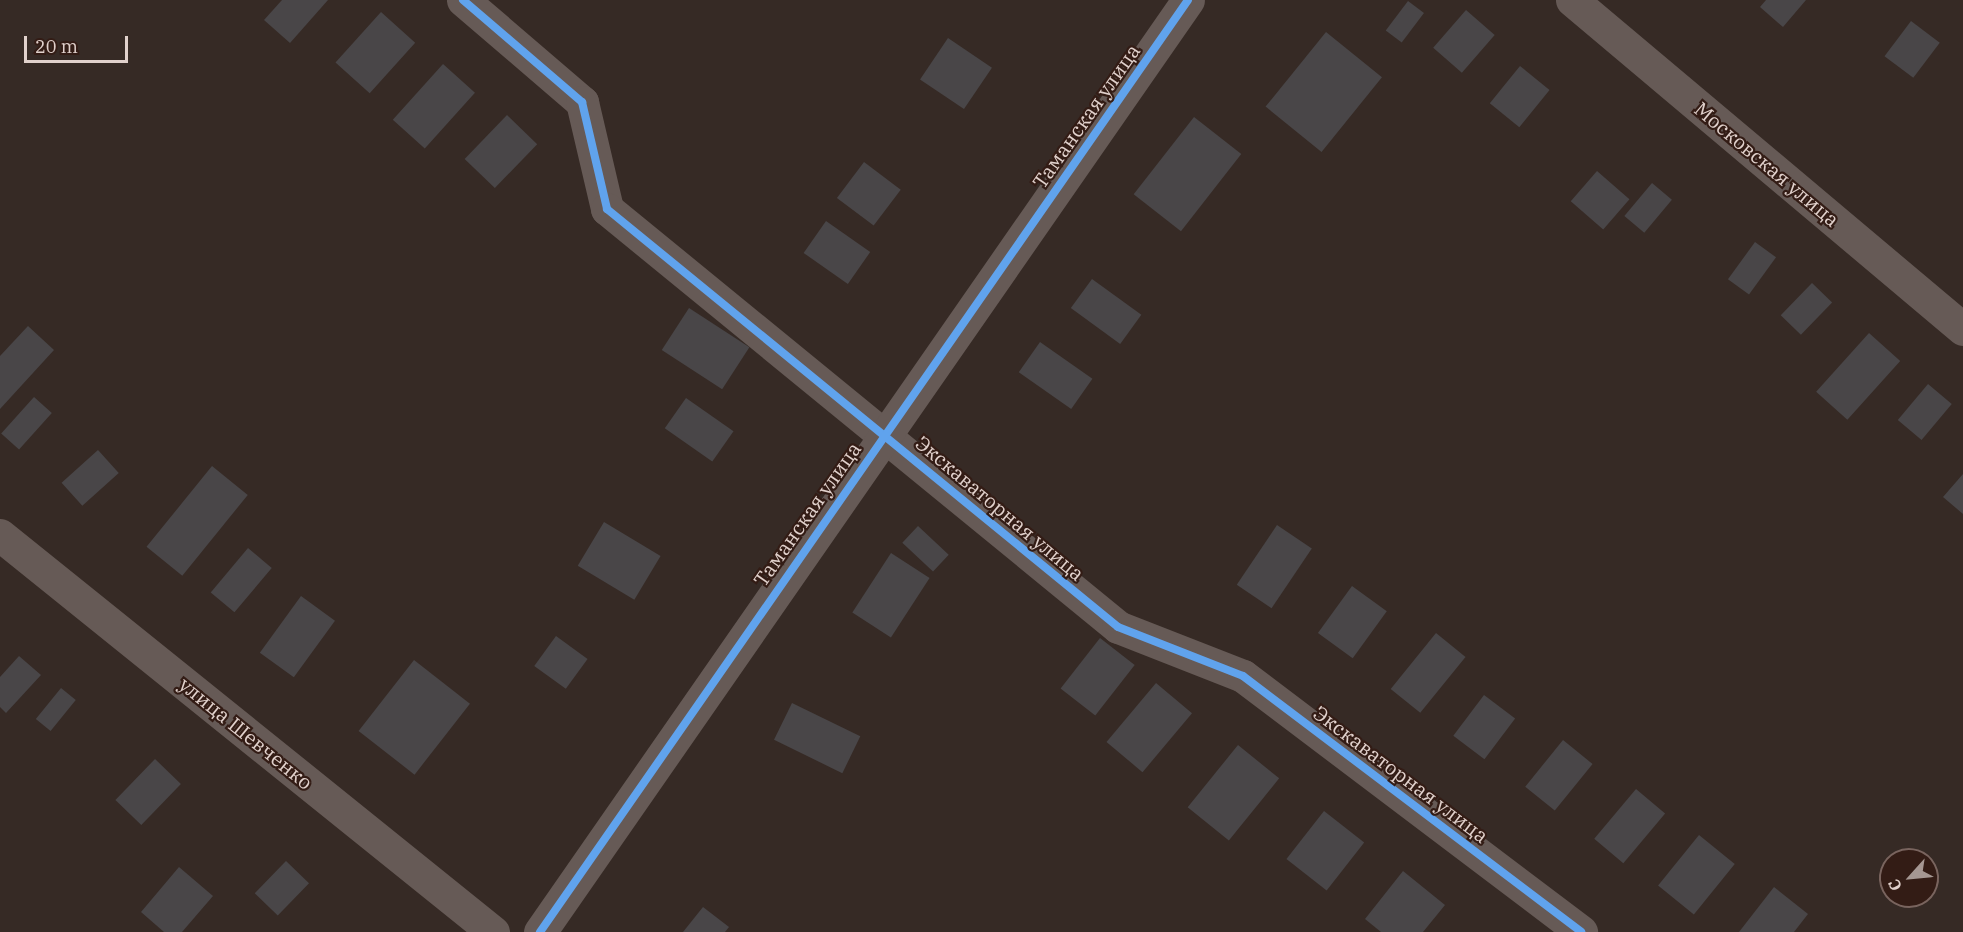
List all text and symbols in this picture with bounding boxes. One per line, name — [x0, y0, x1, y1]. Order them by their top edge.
scale bar — [27, 24, 130, 62]
text: 20 m — [35, 35, 78, 58]
street label: Таманская улица — [1027, 39, 1145, 193]
street label: Московская улица — [1690, 96, 1844, 232]
street label: Экскаваторная улица — [911, 430, 1089, 586]
street label: Таманская улица — [748, 437, 866, 591]
street label: улица Шевченко — [174, 672, 318, 794]
street label: Экскаваторная улица — [1309, 700, 1493, 848]
north arrow — [1879, 848, 1939, 908]
text: С — [1883, 876, 1906, 895]

